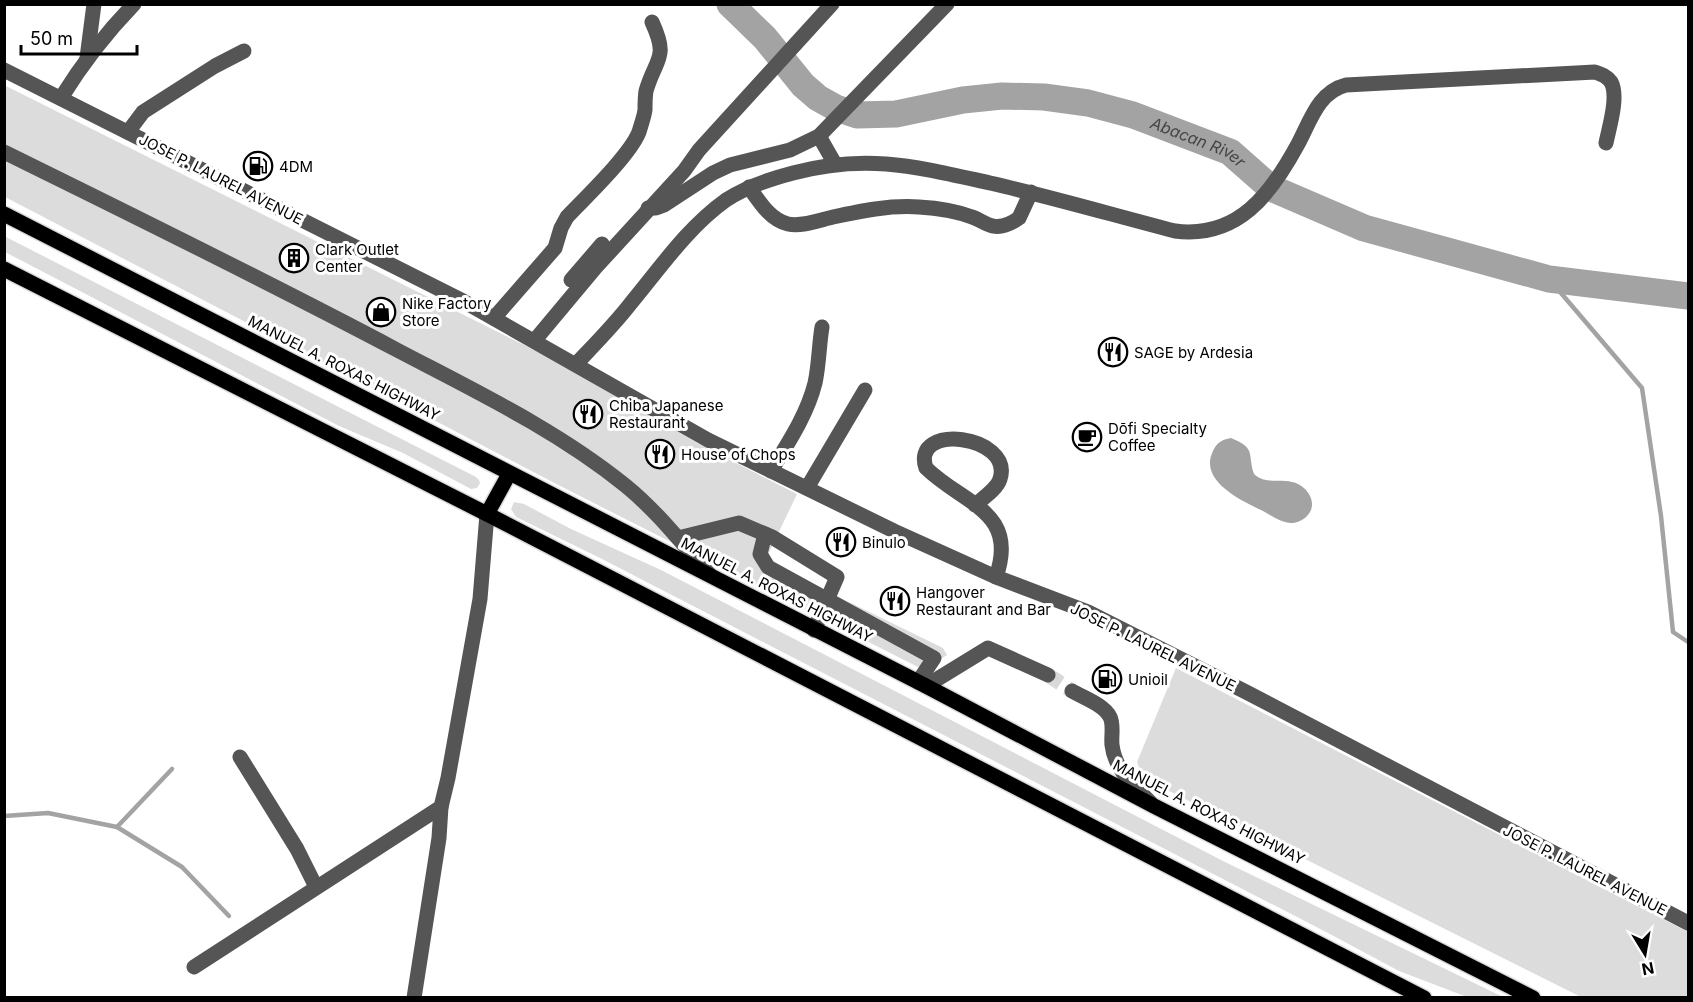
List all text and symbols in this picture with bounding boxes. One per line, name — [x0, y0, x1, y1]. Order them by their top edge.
scale bar — [21, 18, 136, 56]
text: 50 m — [30, 28, 73, 49]
water label: Abacan River — [1147, 112, 1251, 172]
street label: JOSE P. LAUREL AVENUE — [136, 129, 306, 229]
fuel station icon: 4DM — [242, 150, 274, 182]
place label: 4DM — [279, 157, 313, 176]
place label: Clark Outlet Center — [315, 240, 399, 276]
building icon: Clark Outlet Center — [278, 242, 310, 274]
place label: Nike Factory Store — [402, 294, 492, 330]
shop icon: Nike Factory Store — [365, 296, 397, 328]
street label: MANUEL A. ROXAS HIGHWAY — [245, 311, 443, 425]
restaurant icon: SAGE by Ardesia — [1097, 336, 1129, 368]
place label: SAGE by Ardesia — [1134, 343, 1253, 362]
place label: Chiba Japanese Restaurant — [609, 396, 723, 432]
restaurant icon: Chiba Japanese Restaurant — [572, 398, 604, 430]
place label: Dōfi Specialty Coffee — [1108, 419, 1207, 455]
cafe icon: Dōfi Specialty Coffee — [1071, 421, 1103, 453]
restaurant icon: House of Chops — [644, 438, 676, 470]
place label: House of Chops — [681, 445, 796, 464]
restaurant icon: Binulo — [825, 526, 857, 558]
street label: MANUEL A. ROXAS HIGHWAY — [678, 533, 876, 647]
place label: Binulo — [862, 533, 906, 552]
place label: Hangover Restaurant and Bar — [916, 583, 1051, 619]
restaurant icon: Hangover Restaurant and Bar — [879, 585, 911, 617]
street label: JOSE P. LAUREL AVENUE — [1067, 599, 1239, 695]
fuel station icon: Unioil — [1091, 663, 1123, 695]
place label: Unioil — [1128, 670, 1168, 689]
street label: MANUEL A. ROXAS HIGHWAY — [1110, 755, 1308, 869]
street label: JOSE P. LAUREL AVENUE — [1500, 820, 1670, 920]
north arrow — [1615, 924, 1675, 984]
text: N — [1640, 958, 1656, 980]

